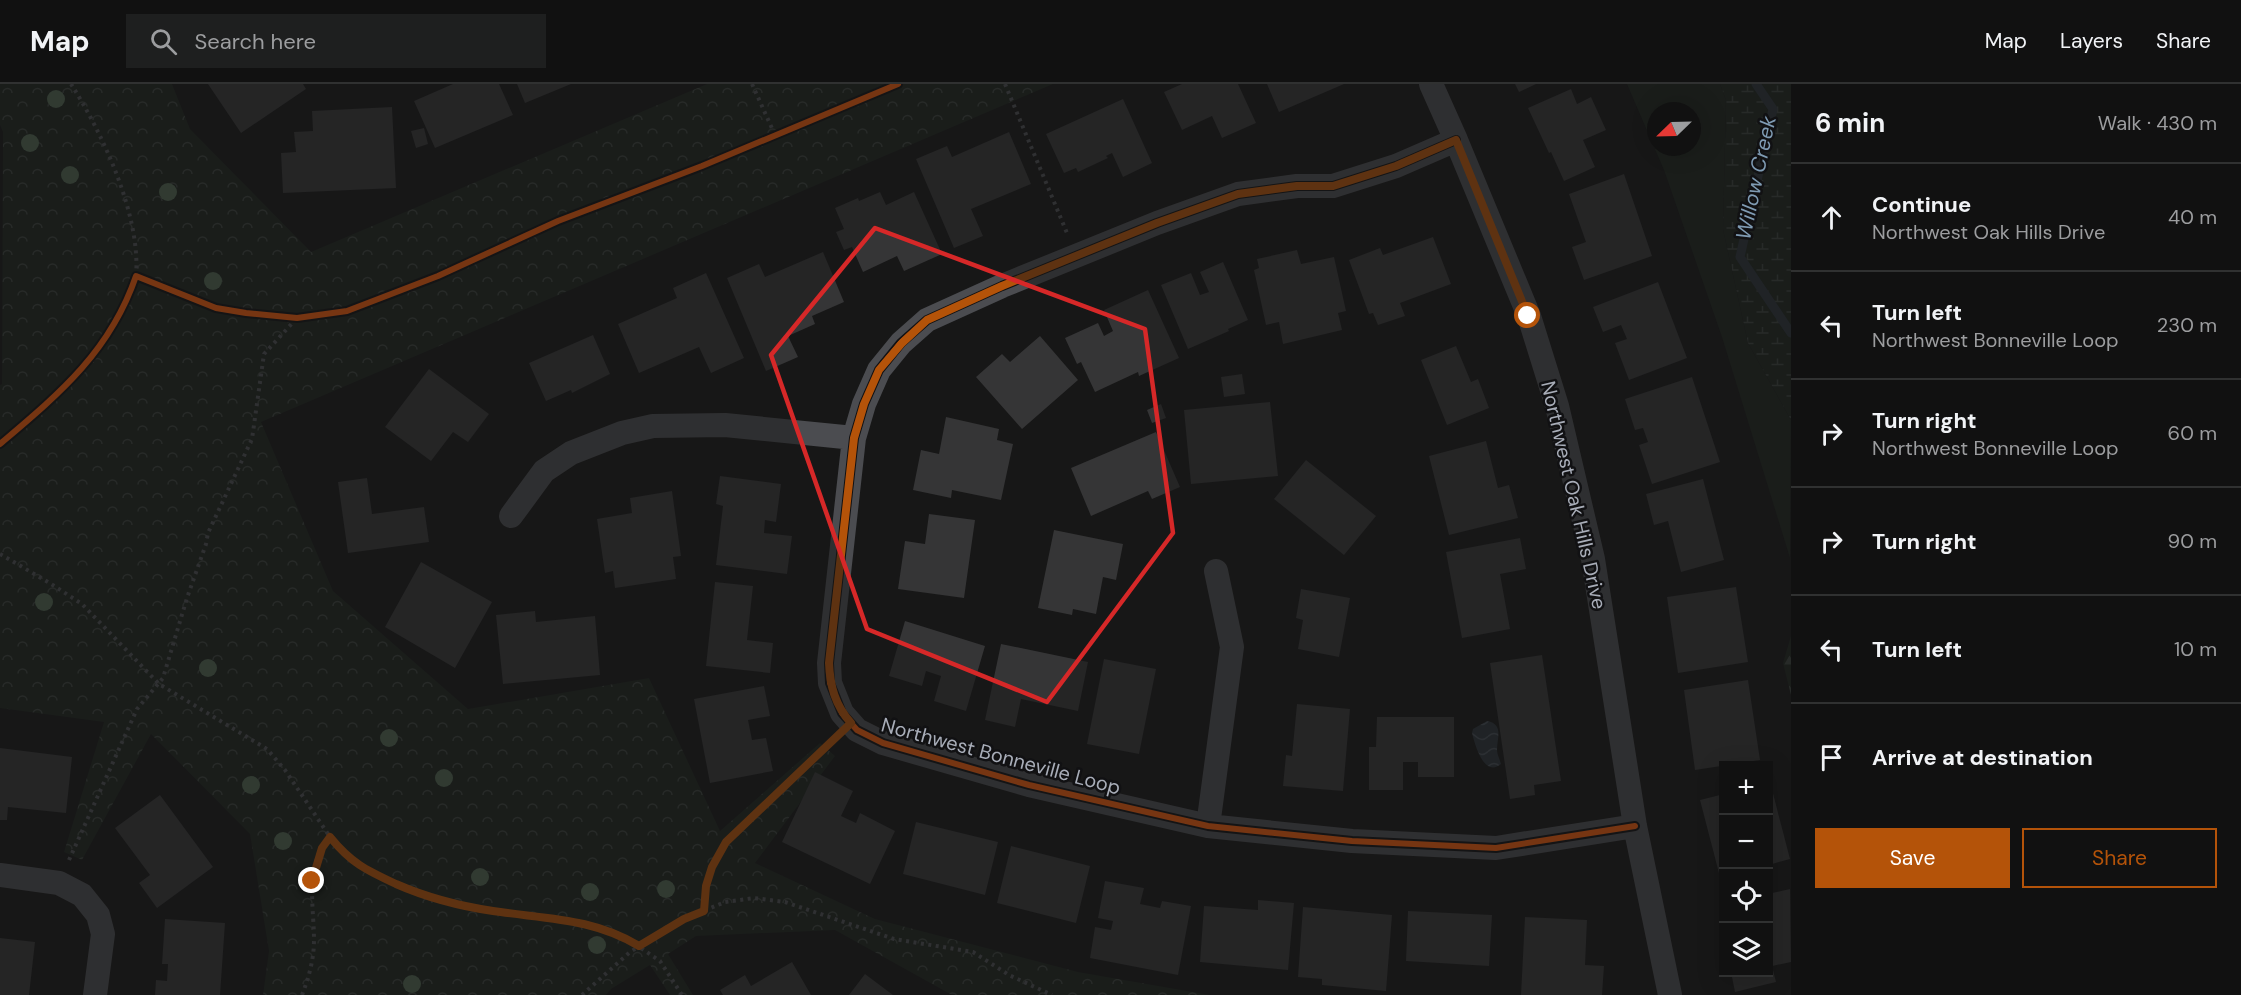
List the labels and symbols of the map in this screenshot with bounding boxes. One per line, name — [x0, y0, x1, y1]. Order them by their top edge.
north arrow — [1647, 102, 1701, 156]
water label: Willow Creek — [1729, 113, 1783, 243]
route start — [1514, 302, 1540, 328]
street label: Northwest Oak Hills Drive — [1535, 378, 1613, 612]
street label: Northwest Bonneville Loop — [879, 712, 1123, 800]
route end — [298, 867, 324, 893]

